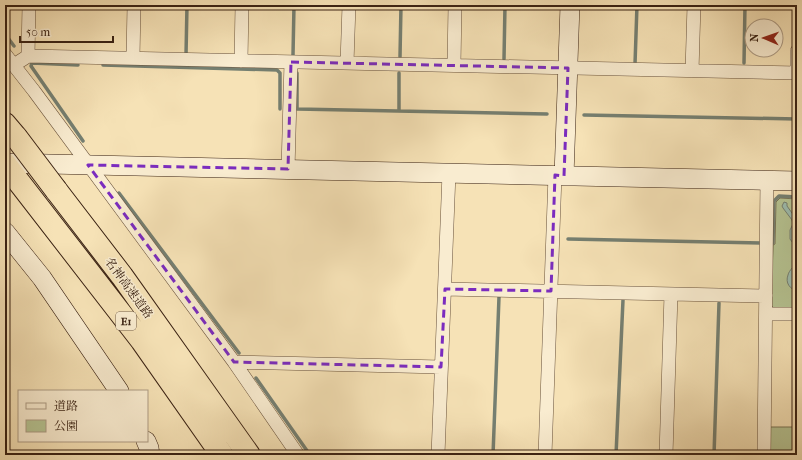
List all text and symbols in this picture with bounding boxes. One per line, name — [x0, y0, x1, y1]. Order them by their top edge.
scale bar — [20, 18, 113, 44]
north arrow — [744, 18, 784, 58]
text: 50 m — [26, 25, 50, 39]
text: N — [748, 33, 761, 42]
street label: 名神高速道路 — [102, 255, 156, 321]
road number: E1 — [116, 312, 136, 330]
legend — [18, 390, 148, 442]
text: 道路 — [54, 399, 78, 413]
text: 公園 — [54, 419, 78, 433]

